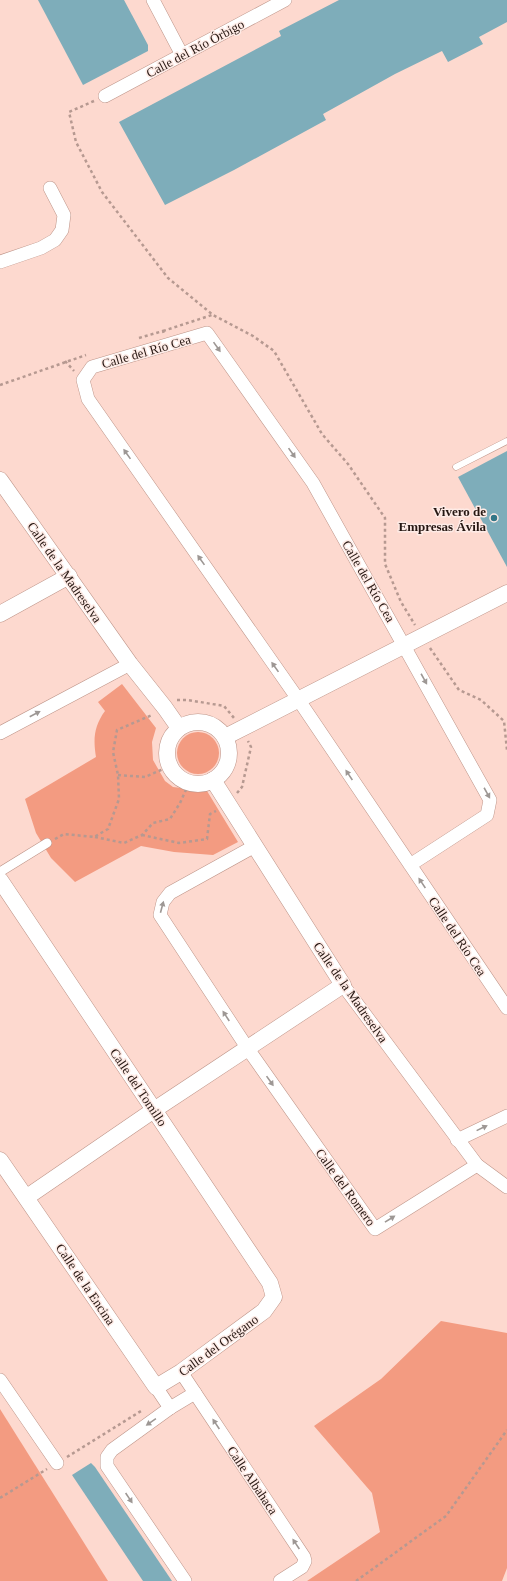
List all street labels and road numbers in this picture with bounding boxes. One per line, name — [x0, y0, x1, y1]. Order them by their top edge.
street label: Calle del Río Órbigo — [144, 16, 247, 81]
street label: Calle del Río Cea — [100, 332, 193, 371]
street label: Calle de la Madreselva — [24, 519, 105, 626]
street label: Calle del Río Cea — [339, 538, 398, 625]
street label: Calle del Río Cea — [426, 894, 490, 979]
street label: Calle de la Madreselva — [310, 939, 391, 1046]
street label: Calle del Tomillo — [107, 1046, 170, 1129]
street label: Calle del Romero — [313, 1146, 379, 1229]
street label: Calle de la Encina — [53, 1241, 118, 1328]
street label: Calle del Orégano — [176, 1312, 261, 1379]
street label: Calle Albahaca — [224, 1443, 281, 1517]

